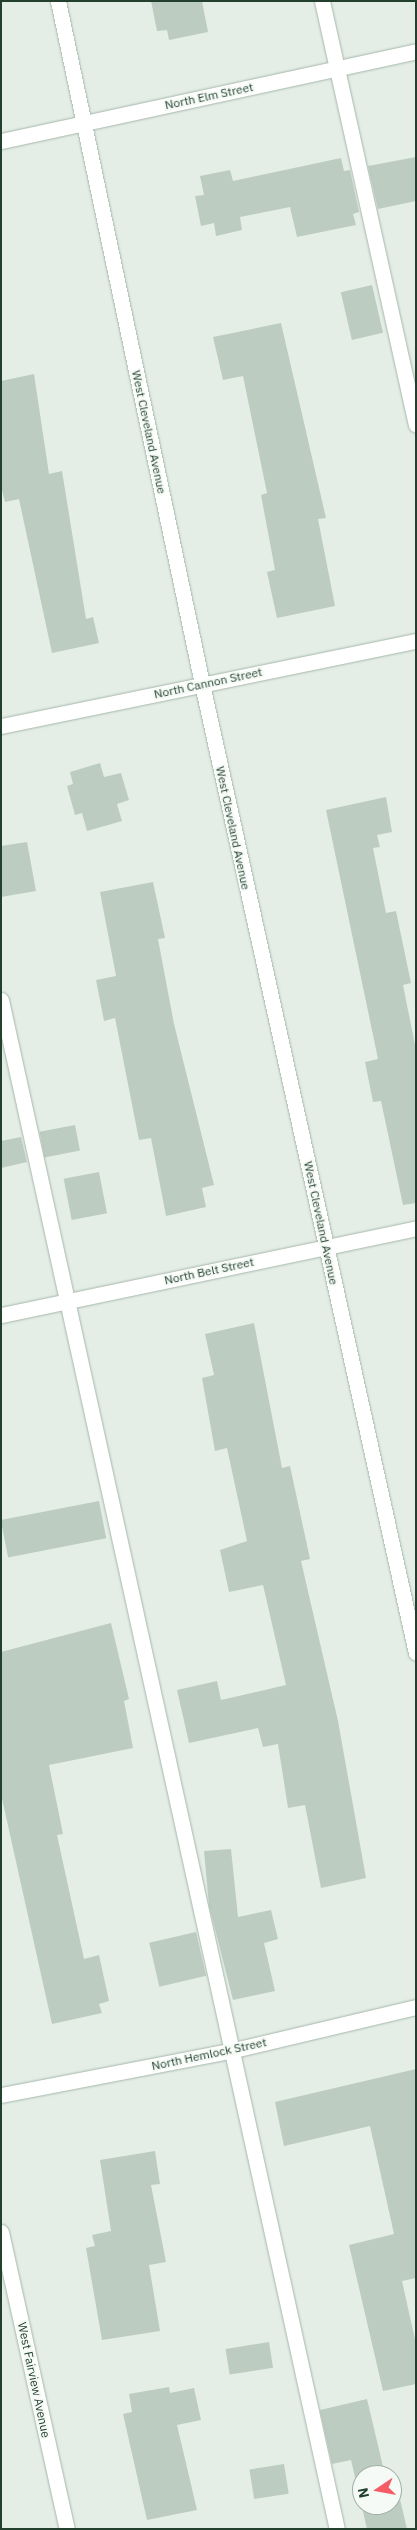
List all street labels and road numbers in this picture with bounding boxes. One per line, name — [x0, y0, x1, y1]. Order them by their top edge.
street label: North Elm Street — [163, 80, 255, 112]
street label: West Cleveland Avenue — [129, 369, 169, 495]
street label: North Cannon Street — [153, 664, 263, 702]
street label: West Cleveland Avenue — [213, 765, 253, 891]
street label: West Cleveland Avenue — [301, 1160, 341, 1286]
street label: North Belt Street — [163, 1254, 255, 1288]
street label: North Hemlock Street — [150, 2035, 268, 2073]
street label: West Fairview Avenue — [15, 2321, 53, 2439]

